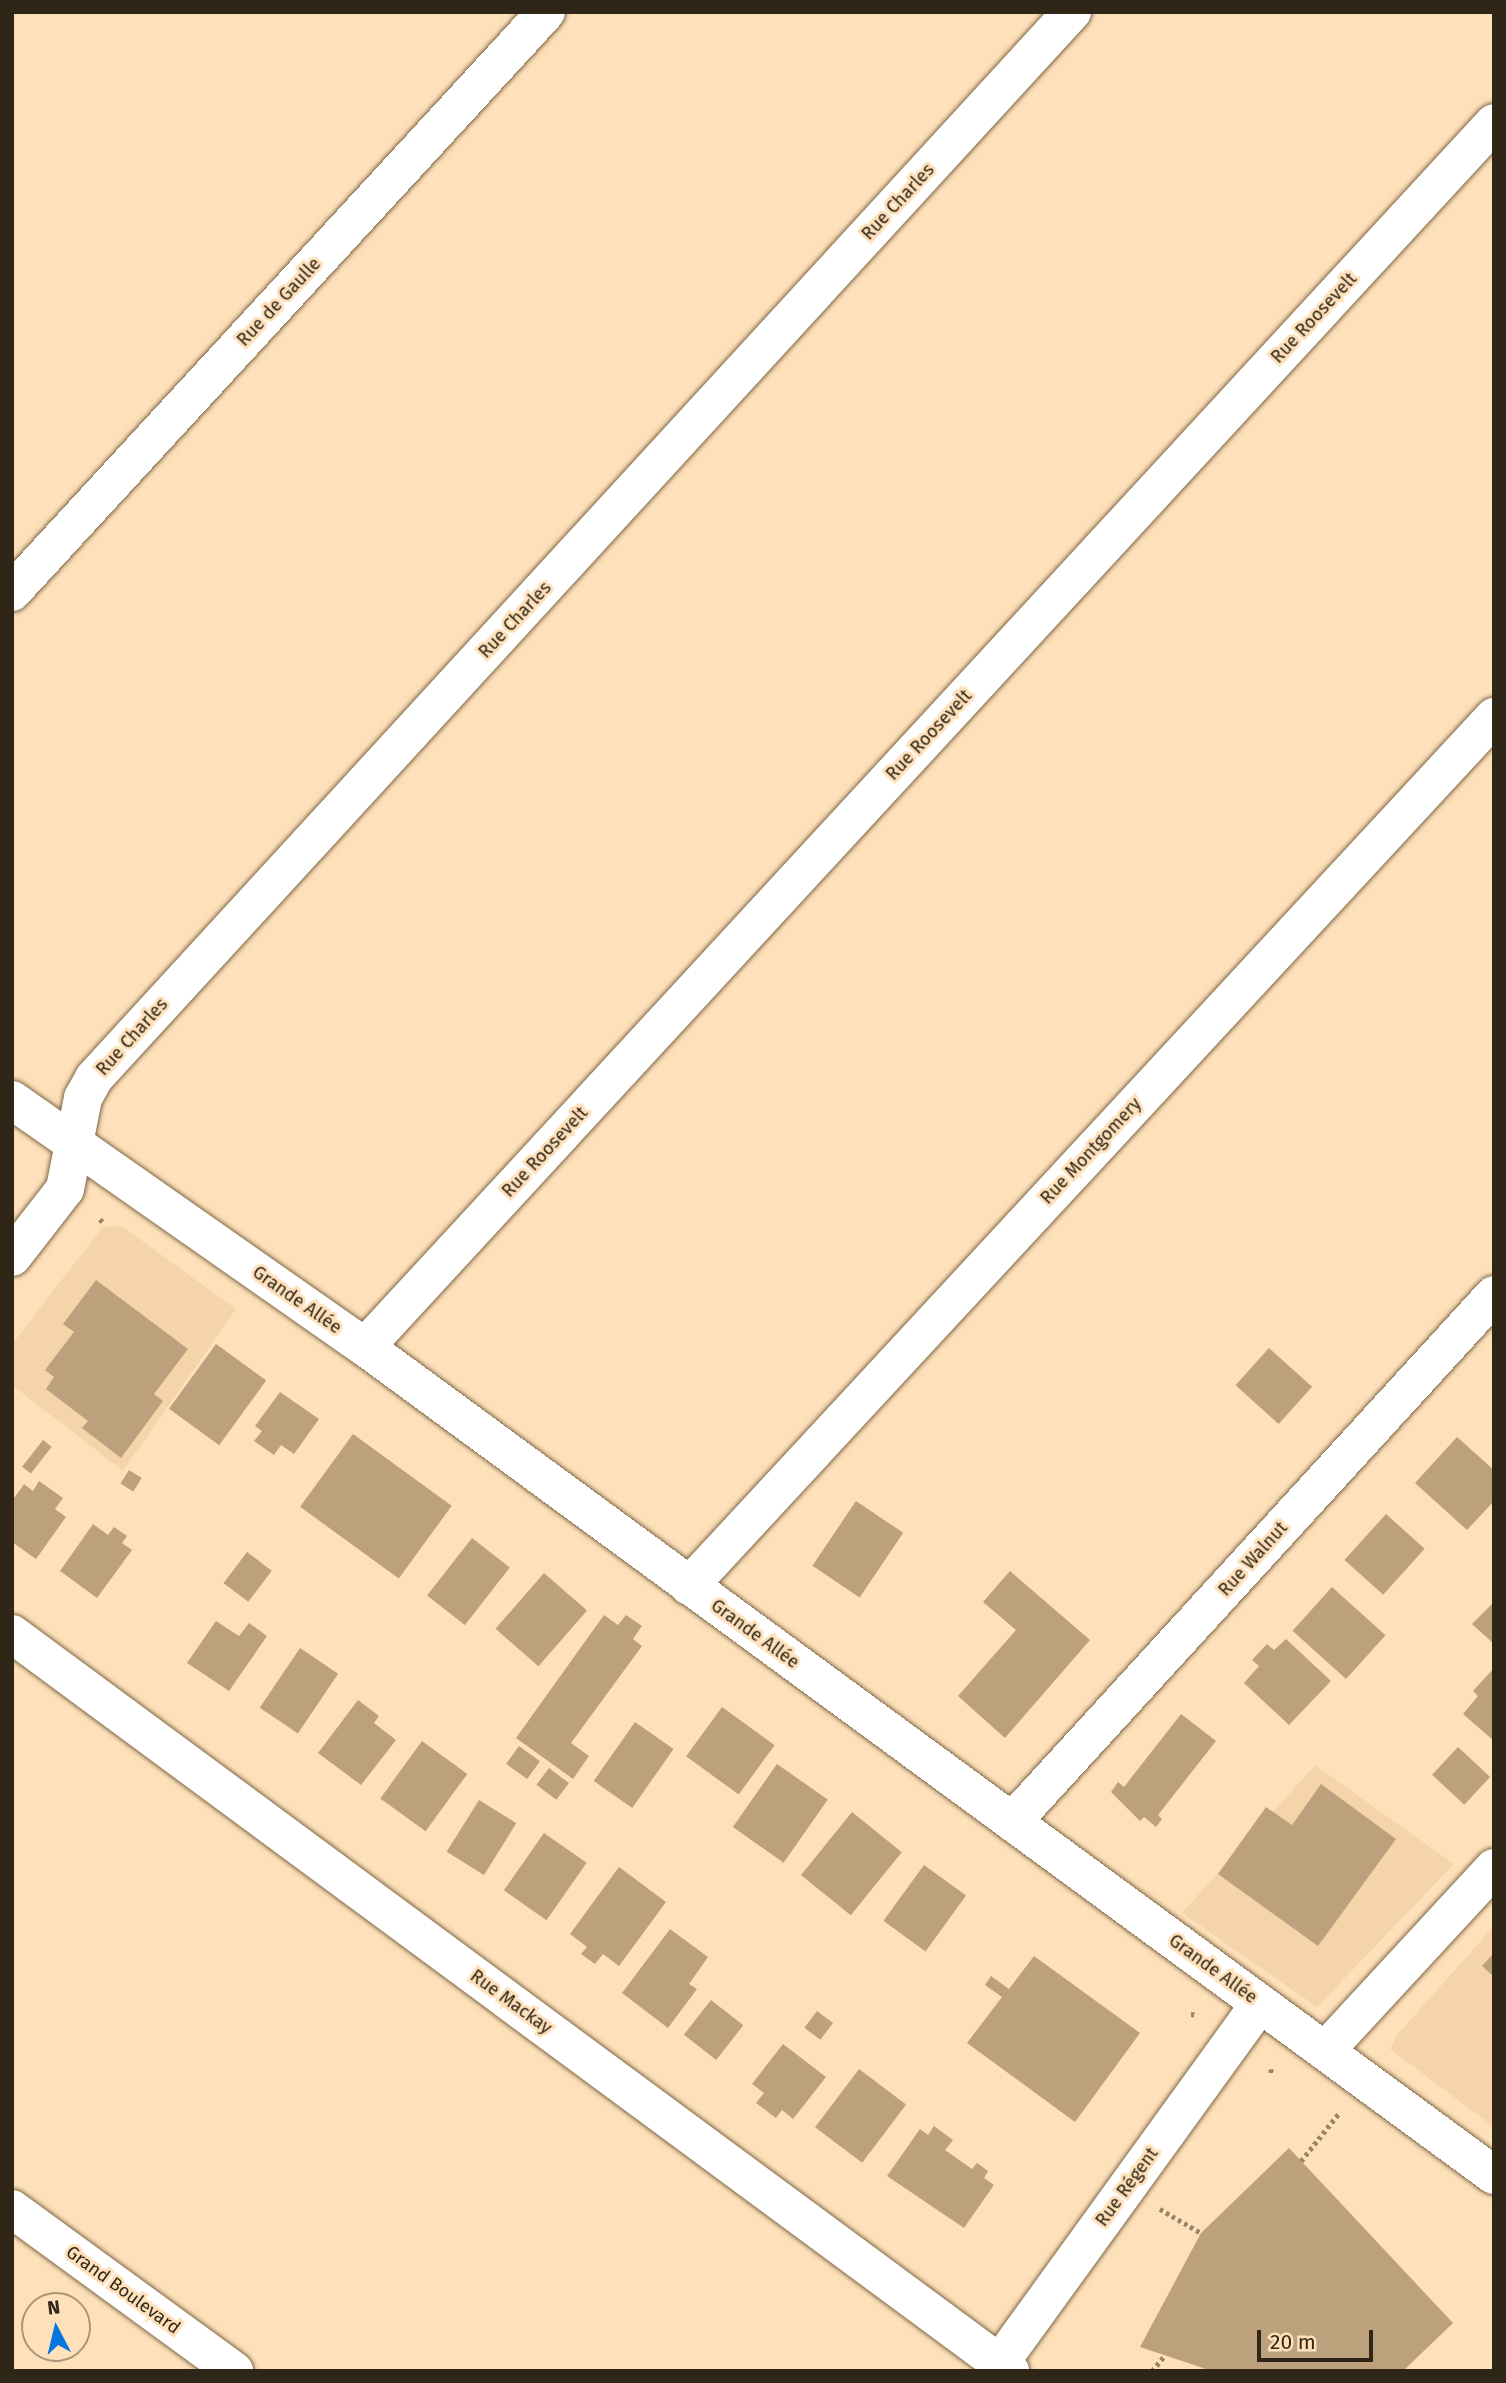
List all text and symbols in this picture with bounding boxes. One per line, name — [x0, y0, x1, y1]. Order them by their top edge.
street label: Rue Charles — [857, 159, 939, 245]
street label: Rue de Gaulle — [233, 253, 325, 351]
street label: Rue Roosevelt — [1267, 268, 1361, 368]
street label: Rue Charles — [474, 577, 556, 663]
street label: Rue Roosevelt — [882, 685, 976, 785]
street label: Rue Charles — [92, 994, 172, 1080]
street label: Rue Montgomery — [1036, 1093, 1146, 1209]
street label: Rue Roosevelt — [498, 1102, 592, 1202]
street label: Grande Allée — [248, 1261, 346, 1339]
street label: Rue Walnut — [1214, 1517, 1292, 1601]
street label: Grande Allée — [707, 1595, 803, 1673]
street label: Grande Allée — [1165, 1930, 1261, 2008]
street label: Rue Mackay — [466, 1965, 556, 2039]
street label: Rue Régent — [1091, 2143, 1163, 2231]
street label: Grand Boulevard — [62, 2241, 184, 2339]
north arrow — [21, 2292, 91, 2362]
text: N — [46, 2295, 61, 2320]
scale bar — [1261, 2316, 1376, 2360]
text: 20 m — [1270, 2329, 1316, 2355]

